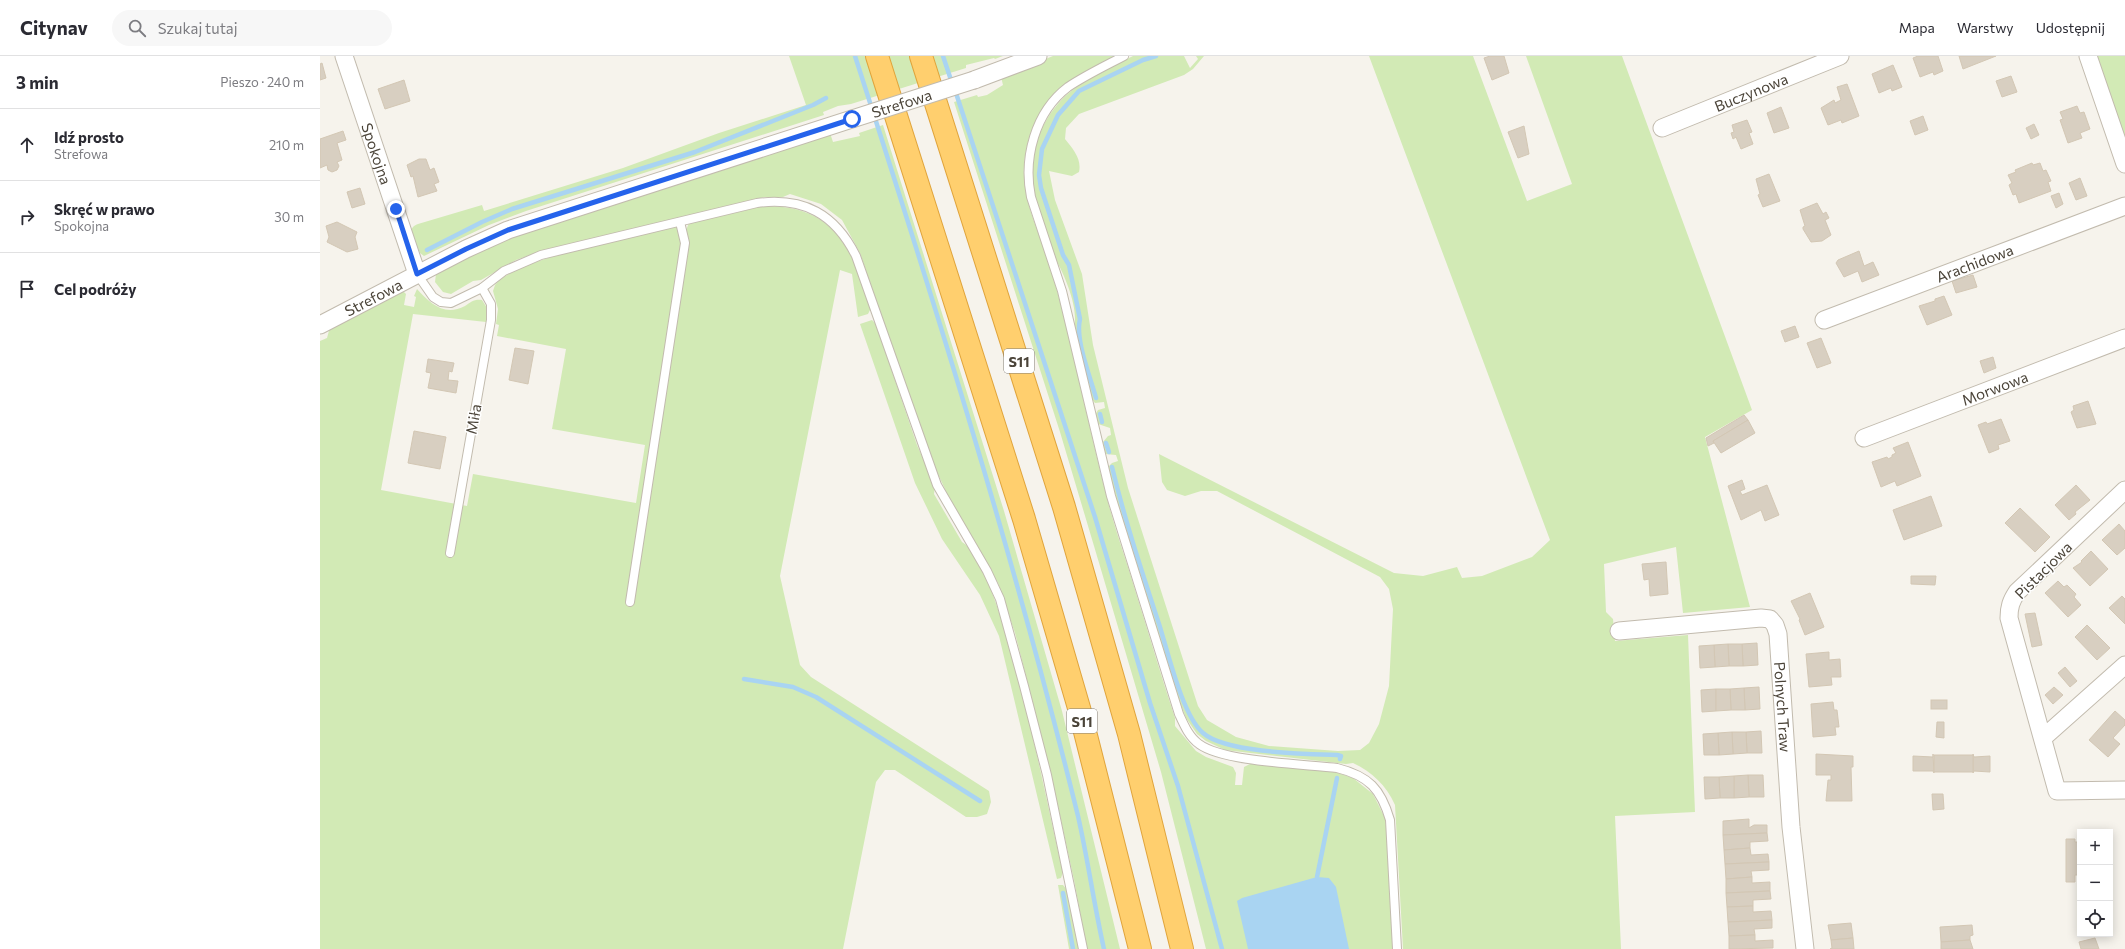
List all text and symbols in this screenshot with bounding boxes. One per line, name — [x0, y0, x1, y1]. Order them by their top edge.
search box — [112, 10, 392, 46]
text: Citynav — [20, 16, 88, 39]
icon: search — [126, 17, 148, 39]
text: Szukaj tutaj — [158, 19, 237, 37]
text: Mapa — [1899, 19, 1935, 36]
text: Warstwy — [1957, 19, 2014, 36]
text: Udostępnij — [2036, 19, 2105, 36]
street label: Buczynowa — [1712, 69, 1790, 115]
text: 3 min — [16, 72, 59, 93]
text: Pieszo · 240 m — [220, 74, 304, 90]
street label: Strefowa — [869, 85, 934, 121]
route start — [843, 110, 861, 128]
street label: Spokojna — [358, 121, 395, 187]
text: Idź prosto — [54, 128, 124, 146]
icon: ahead — [16, 134, 38, 156]
text: 210 m — [269, 137, 304, 153]
text: Strefowa — [54, 146, 108, 162]
text: Skręć w prawo — [54, 200, 155, 218]
route end — [387, 200, 405, 218]
icon: right — [16, 206, 38, 228]
text: 30 m — [274, 209, 304, 225]
text: Spokojna — [54, 218, 109, 234]
street label: Arachidowa — [1933, 240, 2016, 286]
street label: Strefowa — [341, 275, 405, 320]
icon: arrive — [16, 278, 38, 300]
text: Cel podróży — [54, 280, 137, 298]
road number: S11 — [1004, 349, 1034, 373]
street label: Morwowa — [1959, 367, 2030, 409]
street label: Miła — [461, 402, 485, 436]
street label: Pistacjowa — [2011, 538, 2075, 602]
street label: Polnych Traw — [1771, 661, 1795, 753]
road number: S11 — [1067, 709, 1097, 733]
map controls — [2077, 829, 2113, 937]
button: + — [2077, 829, 2113, 865]
button: − — [2077, 865, 2113, 901]
button: locate — [2077, 901, 2113, 937]

